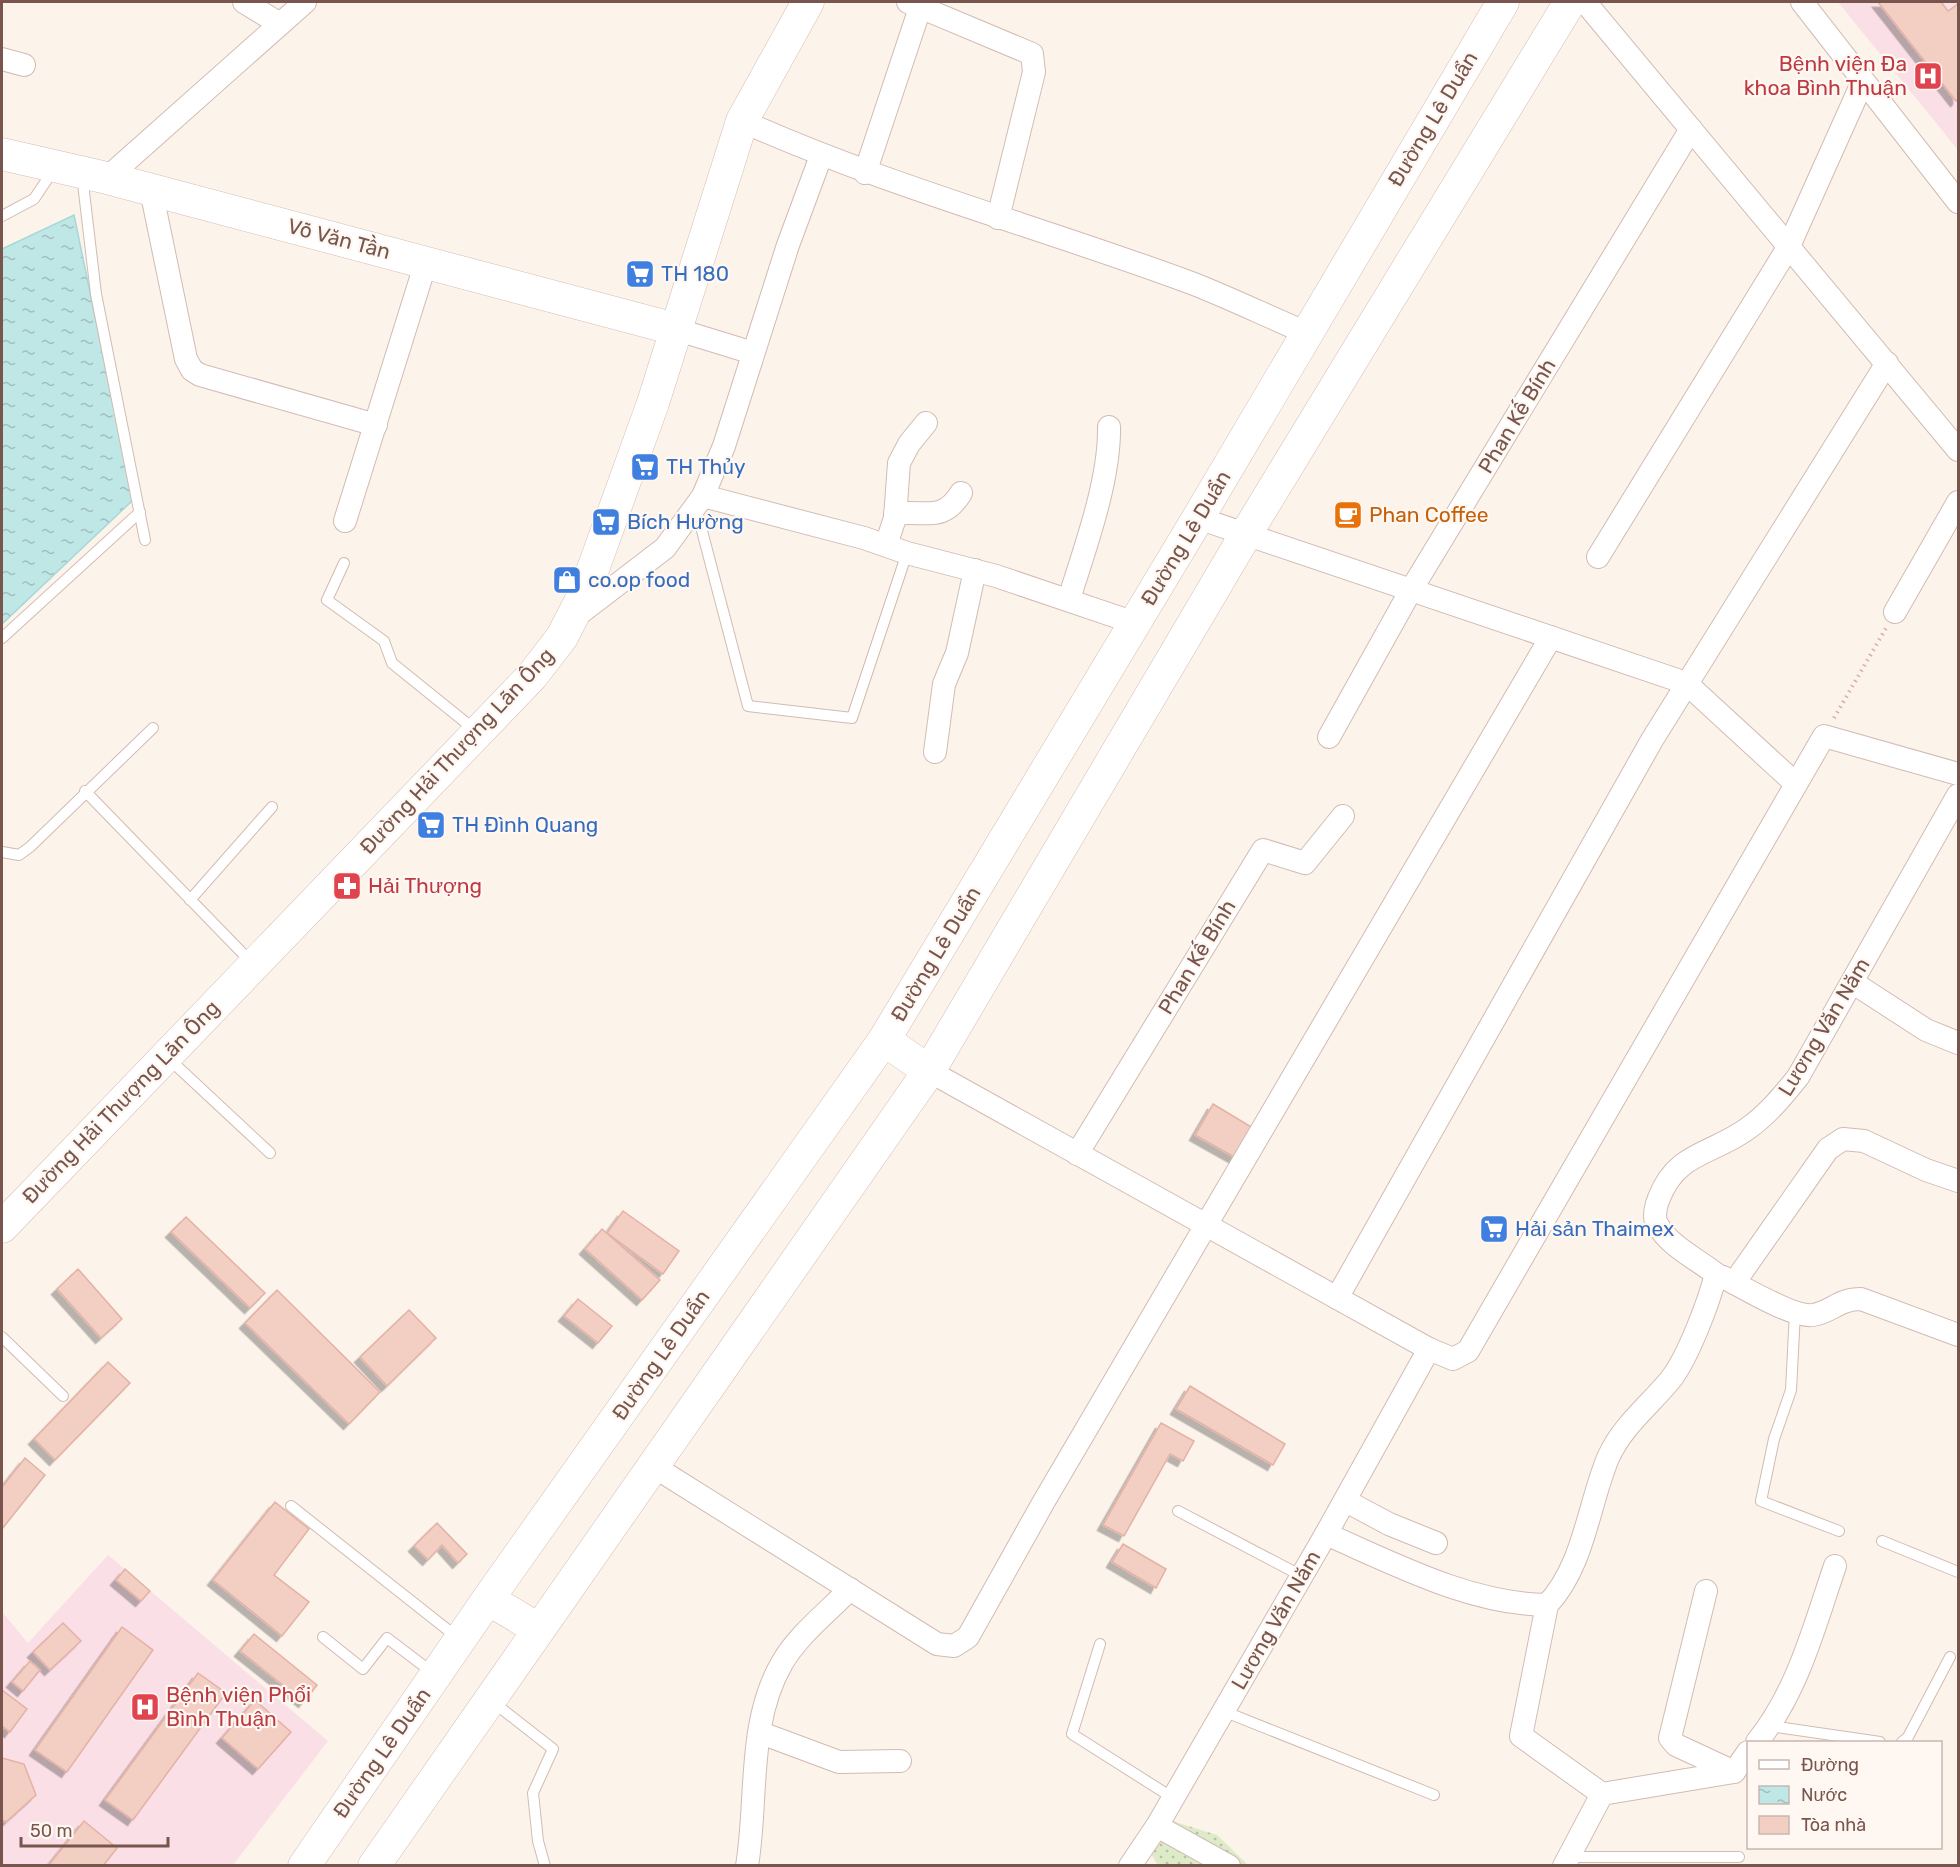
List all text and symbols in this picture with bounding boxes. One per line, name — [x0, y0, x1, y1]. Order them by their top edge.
street label: Đường Lê Duẩn — [1382, 47, 1483, 191]
place label: Bệnh viện Đa khoa Bình Thuận — [1744, 51, 1907, 100]
hospital icon: Bệnh viện Đa khoa Bình Thuận — [1912, 60, 1944, 92]
street label: Võ Văn Tần — [285, 213, 393, 264]
supermarket icon: TH 180 — [624, 258, 656, 290]
place label: TH 180 — [661, 261, 729, 286]
street label: Phan Kế Bính — [1473, 354, 1561, 478]
supermarket icon: TH Thủy — [629, 451, 661, 483]
place label: TH Thủy — [666, 454, 746, 479]
street label: Đường Lê Duẩn — [1135, 466, 1236, 610]
cafe icon: Phan Coffee — [1332, 499, 1364, 531]
place label: Phan Coffee — [1369, 502, 1488, 527]
supermarket icon: Bích Hường — [590, 506, 622, 538]
place label: Bích Hường — [627, 509, 744, 534]
shop icon: co.op food — [551, 564, 583, 596]
place label: co.op food — [588, 567, 690, 592]
street label: Đường Hải Thượng Lãn Ông — [354, 642, 559, 859]
supermarket icon: TH Đình Quang — [415, 809, 447, 841]
place label: TH Đình Quang — [452, 812, 598, 837]
pharmacy icon: Hải Thượng — [331, 870, 363, 902]
place label: Hải Thượng — [368, 873, 482, 898]
street label: Đường Lê Duẩn — [885, 882, 986, 1026]
street label: Phan Kế Bính — [1153, 895, 1241, 1019]
street label: Lương Văn Năm — [1773, 953, 1875, 1100]
street label: Đường Hải Thượng Lãn Ông — [17, 995, 224, 1208]
supermarket icon: Hải sản Thaimex — [1478, 1213, 1510, 1245]
place label: Hải sản Thaimex — [1515, 1216, 1674, 1241]
street label: Đường Lê Duẩn — [606, 1285, 715, 1425]
street label: Lương Văn Năm — [1226, 1546, 1325, 1694]
place label: Bệnh viện Phổi Bình Thuận — [166, 1682, 311, 1731]
street label: Đường Lê Duẩn — [327, 1683, 436, 1823]
hospital icon: Bệnh viện Phổi Bình Thuận — [129, 1691, 161, 1723]
legend — [1747, 1741, 1942, 1849]
text: Đường — [1801, 1754, 1859, 1776]
text: Nước — [1801, 1784, 1847, 1806]
scale bar — [21, 1810, 168, 1848]
text: Tòa nhà — [1801, 1814, 1866, 1836]
text: 50 m — [30, 1820, 73, 1842]

